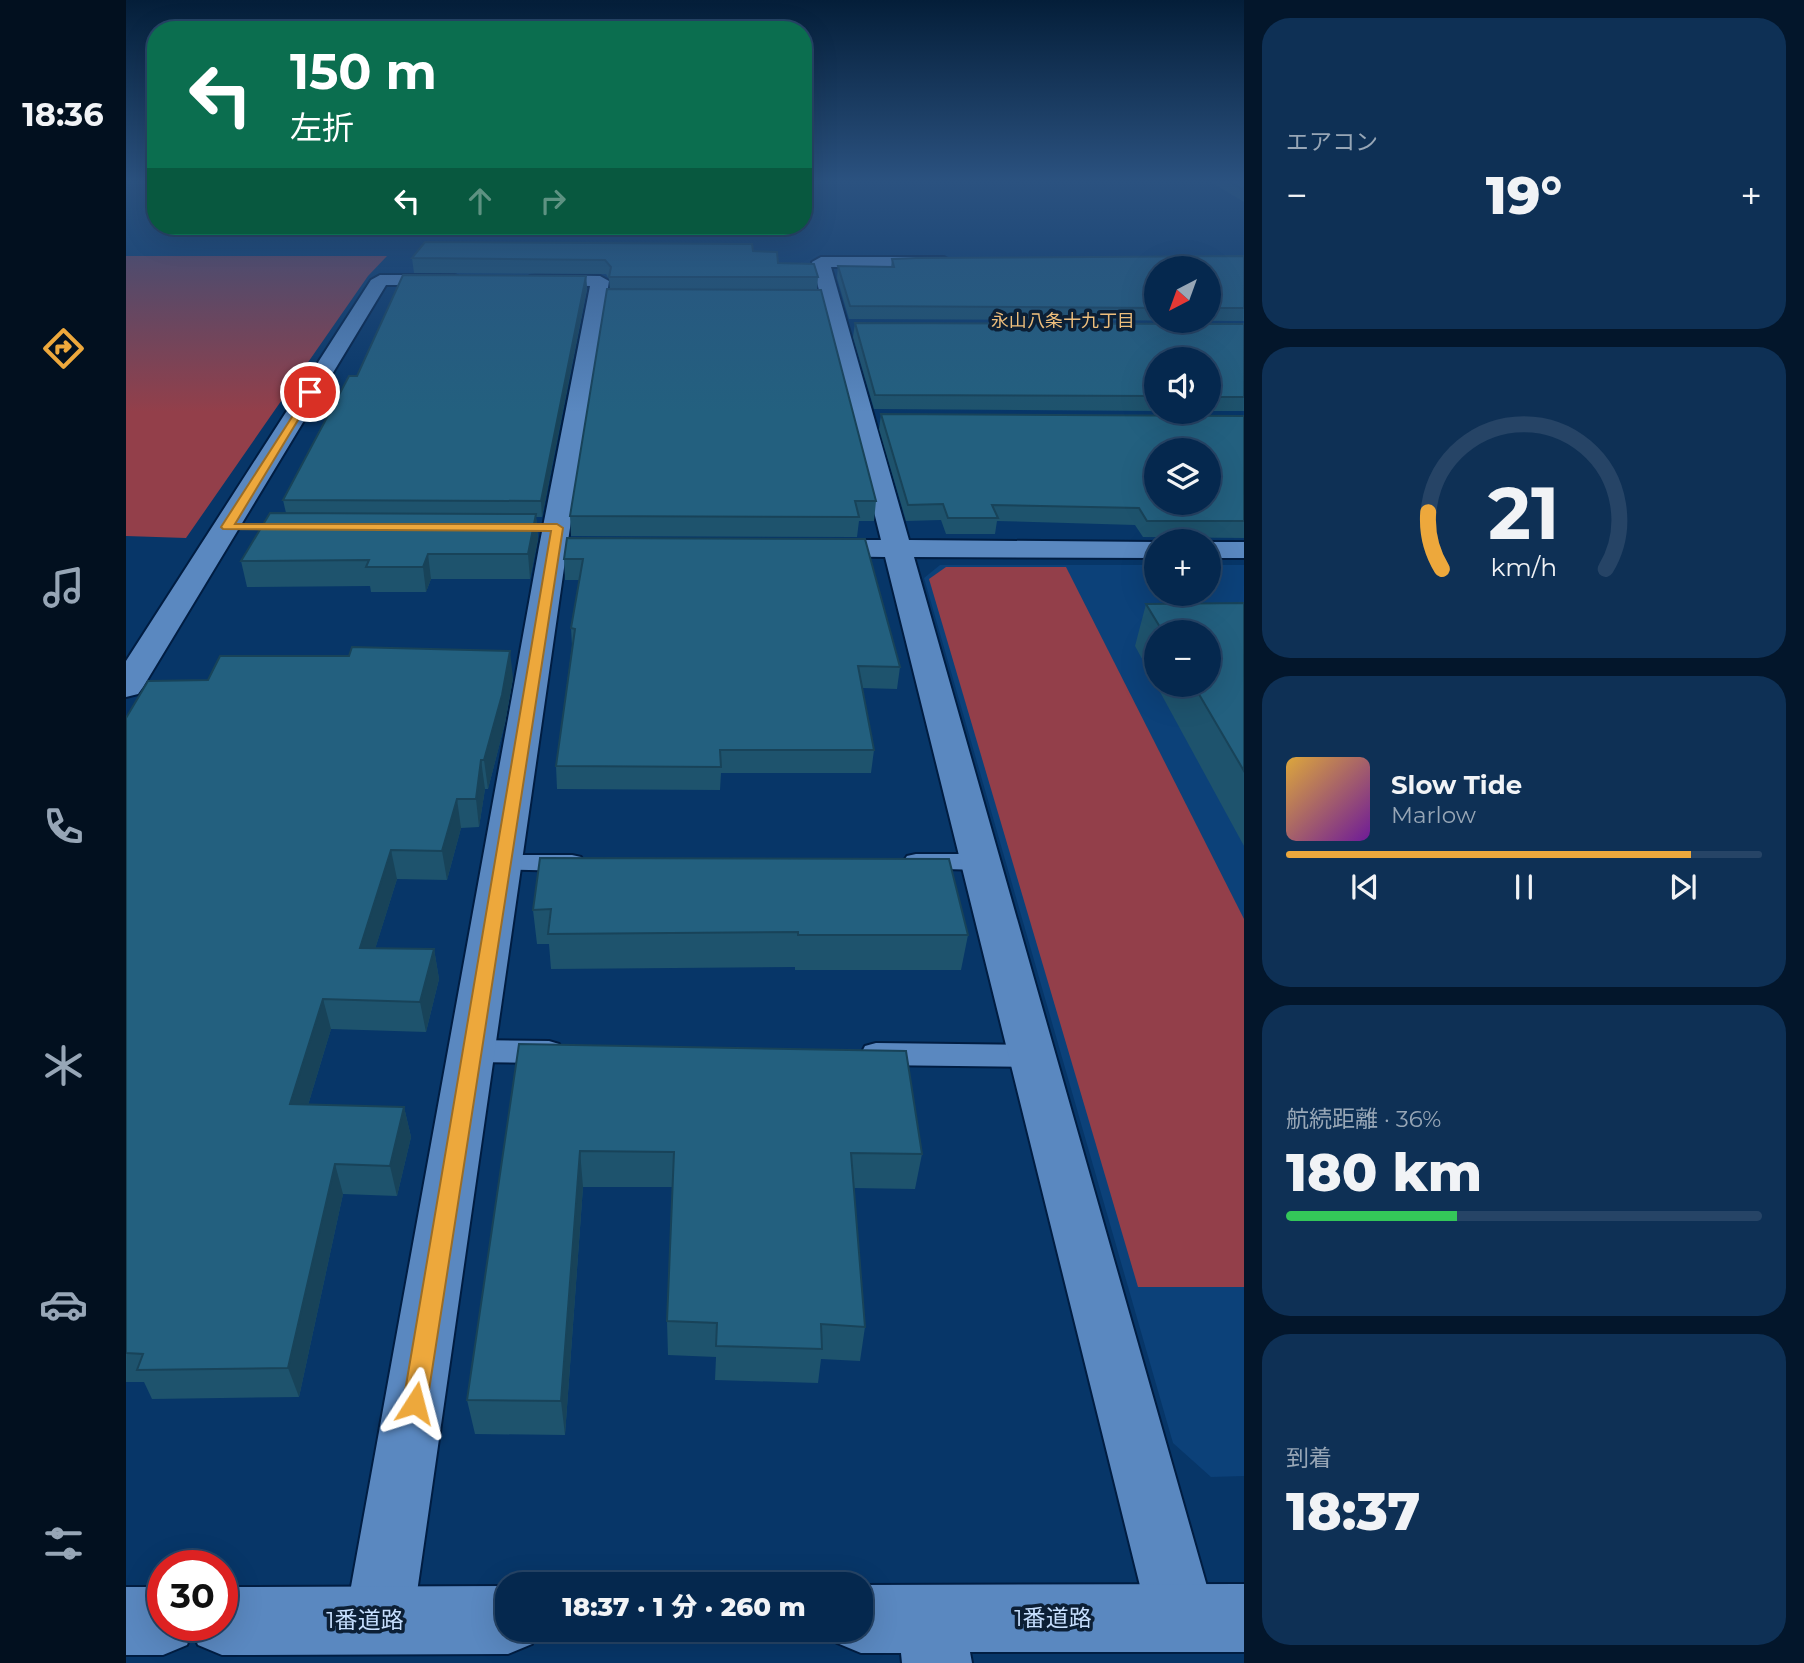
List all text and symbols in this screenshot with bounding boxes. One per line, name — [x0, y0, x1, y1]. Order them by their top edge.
text: 150 m — [290, 42, 437, 101]
icon: left — [175, 49, 266, 140]
text: 18:36 — [22, 95, 104, 134]
text: 左折 — [290, 108, 354, 147]
text: エアコン — [1286, 128, 1378, 156]
text: 19° — [1486, 164, 1562, 227]
text: − — [1286, 172, 1308, 219]
text: + — [1740, 172, 1762, 219]
icon: left — [388, 182, 426, 220]
icon: ahead — [461, 182, 499, 220]
icon: right — [534, 182, 572, 220]
north arrow — [1144, 256, 1222, 332]
map controls — [1144, 256, 1221, 697]
district label: 永山八条十九丁目 — [991, 310, 1135, 332]
icon: directions — [39, 324, 88, 373]
button: sound — [1144, 347, 1221, 424]
pin — [280, 362, 340, 422]
icon: arrive — [291, 373, 329, 411]
button: layers — [1144, 438, 1221, 515]
text: 21 — [1488, 469, 1560, 557]
button: + — [1144, 529, 1221, 606]
text: km/h — [1491, 551, 1557, 581]
icon: music — [39, 563, 88, 612]
button: − — [1144, 620, 1221, 697]
text: Slow Tide — [1391, 769, 1522, 801]
text: Marlow — [1391, 801, 1476, 829]
icon: phone — [39, 802, 88, 851]
icon: previous — [1346, 868, 1384, 906]
icon: pause — [1505, 868, 1543, 906]
icon: next — [1664, 868, 1702, 906]
icon: climate — [39, 1041, 88, 1090]
text: 航続距離 · 36% — [1286, 1105, 1441, 1133]
text: 180 km — [1286, 1141, 1482, 1204]
icon: car — [39, 1280, 88, 1329]
position arrow — [378, 1366, 452, 1440]
text: 到着 — [1286, 1444, 1332, 1472]
text: 18:37 — [1286, 1480, 1420, 1543]
icon: filters — [39, 1519, 88, 1568]
speed limit sign: 30 — [147, 1550, 238, 1641]
text: 18:37 · 1 分 · 260 m — [562, 1591, 806, 1623]
street label: 1番道路 — [1014, 1604, 1092, 1632]
street label: 1番道路 — [326, 1606, 404, 1634]

